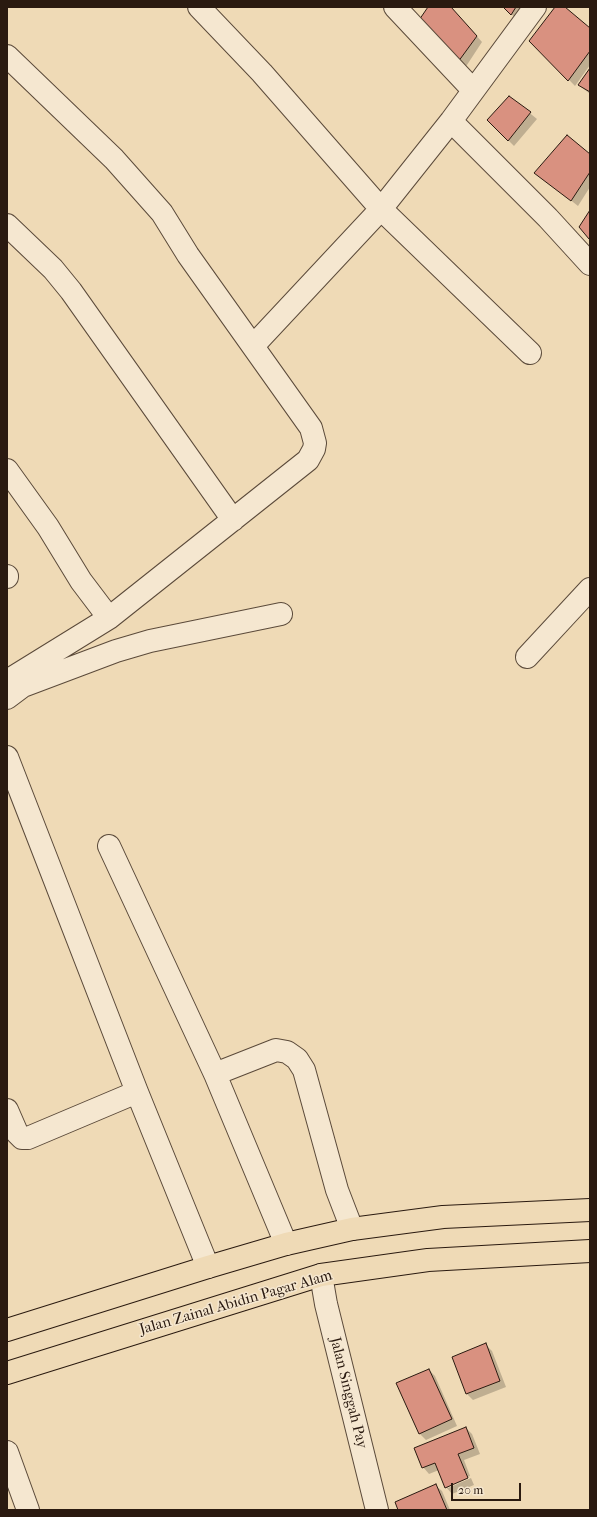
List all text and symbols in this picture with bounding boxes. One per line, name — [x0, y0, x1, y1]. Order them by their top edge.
street label: Jalan Zainal Abidin Pagar Alam — [137, 1267, 335, 1339]
street label: Jalan Singgah Pay — [325, 1335, 371, 1451]
scale bar — [453, 1475, 523, 1501]
text: 20 m — [458, 1483, 483, 1497]

